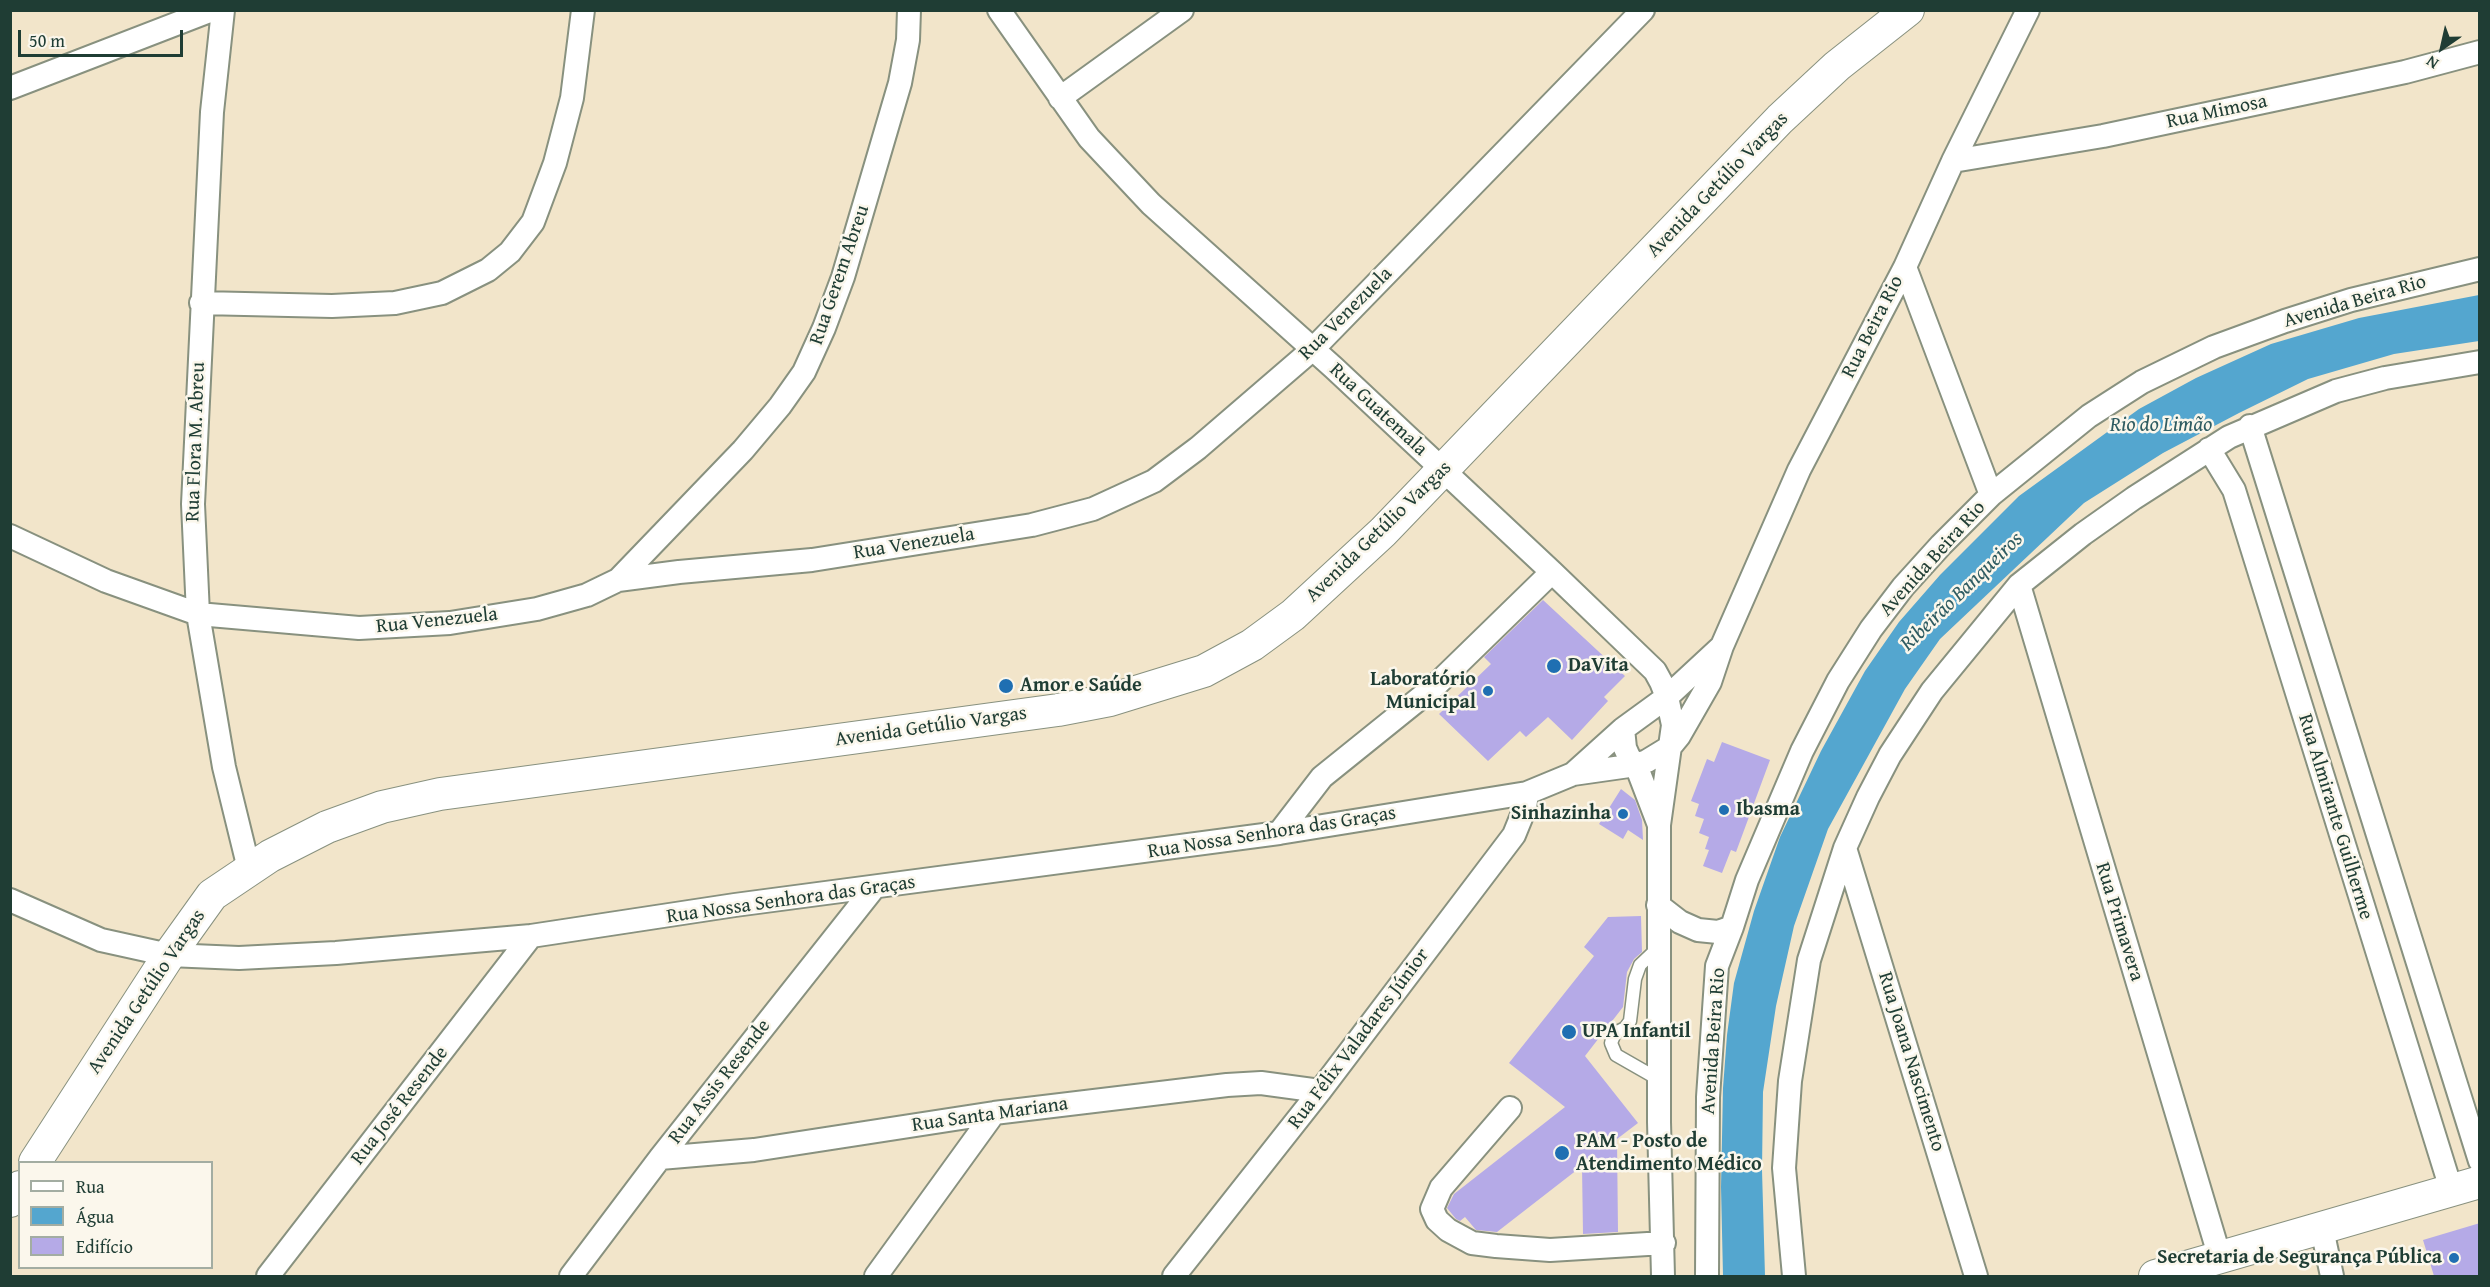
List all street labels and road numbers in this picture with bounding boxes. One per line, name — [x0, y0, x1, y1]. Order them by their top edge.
street label: Rua Mimosa — [2165, 90, 2269, 134]
street label: Avenida Getúlio Vargas — [1642, 107, 1794, 263]
street label: Rua Gerem Abreu — [805, 202, 875, 348]
street label: Rua Venezuela — [1294, 262, 1398, 366]
street label: Avenida Beira Rio — [2281, 270, 2429, 334]
street label: Rua Beira Rio — [1837, 272, 1909, 382]
street label: Rua Guatemala — [1324, 358, 1432, 462]
street label: Rua Flora M. Abreu — [181, 362, 211, 522]
street label: Avenida Getúlio Vargas — [1301, 456, 1457, 608]
street label: Avenida Beira Rio — [1875, 496, 1991, 622]
street label: Rua Venezuela — [852, 523, 976, 565]
street label: Rua Venezuela — [375, 603, 499, 639]
street label: Avenida Getúlio Vargas — [834, 702, 1028, 752]
street label: Rua Almirante Guilherme — [2292, 711, 2378, 923]
street label: Rua Nossa Senhora das Graças — [1146, 802, 1398, 864]
street label: Rua Primavera — [2090, 860, 2148, 984]
street label: Rua Nossa Senhora das Graças — [665, 871, 917, 929]
street label: Avenida Getúlio Vargas — [83, 905, 211, 1079]
street label: Rua Félix Valadares Júnior — [1283, 944, 1435, 1134]
street label: Avenida Beira Rio — [1697, 967, 1731, 1115]
street label: Rua Joana Nascimento — [1872, 969, 1950, 1155]
street label: Rua Assis Resende — [664, 1015, 776, 1149]
street label: Rua José Resende — [346, 1042, 454, 1170]
street label: Rua Santa Mariana — [910, 1092, 1070, 1138]

